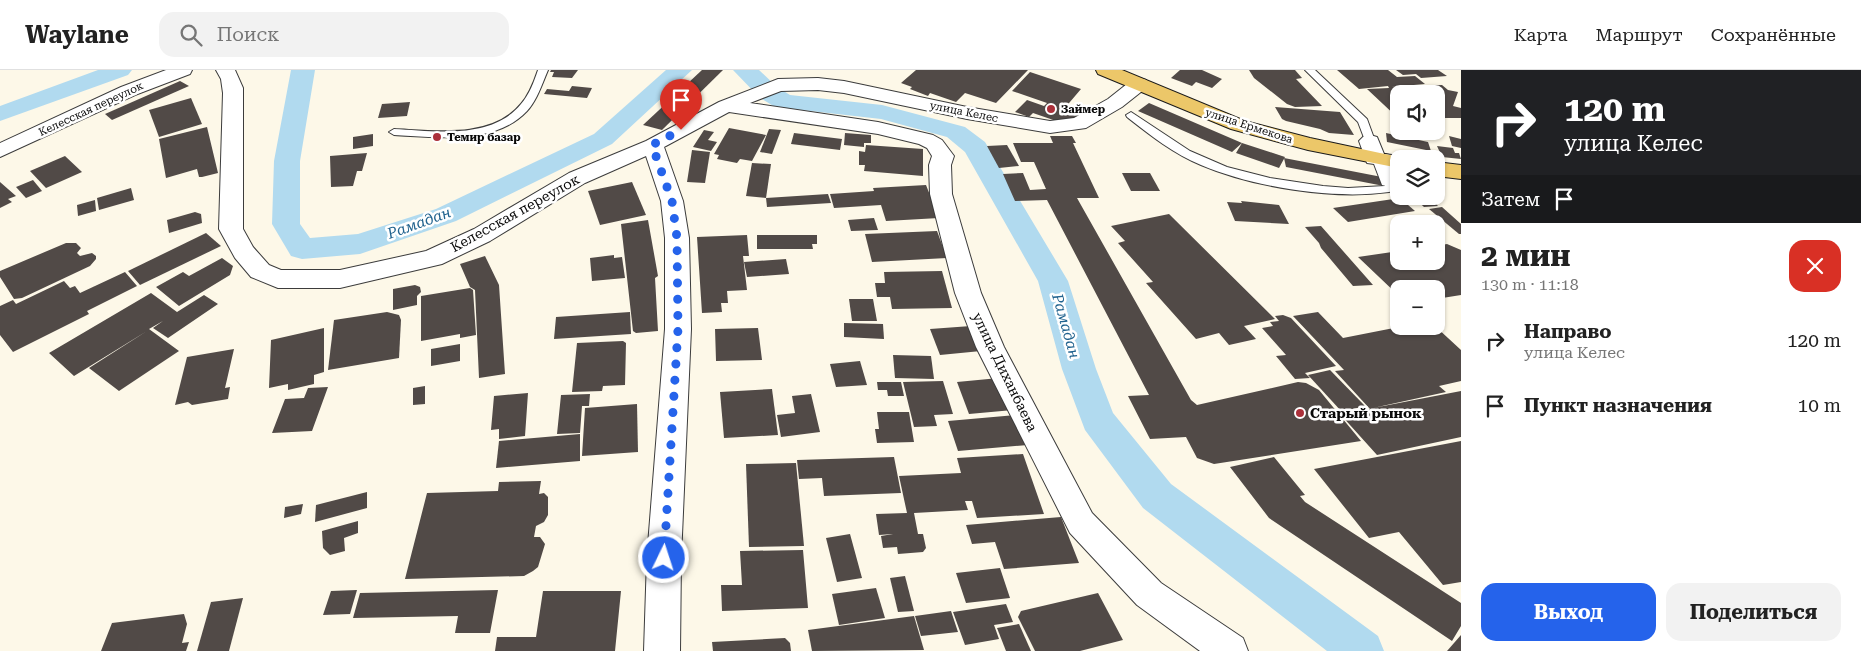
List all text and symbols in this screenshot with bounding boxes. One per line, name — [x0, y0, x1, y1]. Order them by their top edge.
search box — [159, 12, 509, 57]
text: Waylane — [25, 21, 129, 49]
icon: search — [177, 21, 205, 49]
text: Поиск — [217, 23, 279, 46]
text: Карта — [1514, 24, 1568, 45]
text: Маршрут — [1596, 24, 1683, 45]
text: Сохранённые — [1711, 24, 1836, 45]
street label: Келесская переулок — [37, 79, 145, 139]
pin — [660, 79, 702, 130]
map controls — [1390, 85, 1445, 335]
button: sound — [1390, 85, 1445, 140]
icon: arrive — [667, 86, 695, 114]
text: 120 m — [1564, 89, 1665, 130]
icon: right — [1481, 90, 1546, 155]
street label: улица Келес — [929, 99, 999, 125]
marker: Займер — [1045, 103, 1057, 115]
place label: Займер — [1061, 103, 1106, 116]
street label: улица Ермекова — [1204, 106, 1294, 146]
marker: Темир базар — [431, 131, 443, 143]
place label: Темир базар — [447, 131, 521, 144]
text: улица Келес — [1564, 131, 1703, 156]
button: layers — [1390, 150, 1445, 205]
street label: Келесская переулок — [448, 171, 582, 255]
icon: arrive — [1550, 185, 1578, 213]
text: Затем — [1481, 188, 1540, 211]
water label: Рамадан — [384, 203, 453, 243]
button: + — [1390, 215, 1445, 270]
text: 2 мин — [1481, 238, 1571, 273]
button: close — [1789, 240, 1841, 292]
text: 130 m · 11:18 — [1481, 275, 1579, 294]
button: − — [1390, 280, 1445, 335]
water label: Рамадан — [1048, 291, 1084, 360]
street label: улица Диханбаева — [969, 310, 1041, 435]
text: Направо — [1524, 320, 1611, 343]
icon: right — [1481, 327, 1509, 355]
text: 120 m — [1787, 329, 1841, 352]
text: улица Келес — [1524, 343, 1625, 362]
icon: arrive — [1481, 392, 1509, 420]
text: Пункт назначения — [1524, 394, 1712, 417]
text: 10 m — [1798, 394, 1841, 417]
place label: Старый рынок — [1310, 405, 1422, 421]
marker: Старый рынок — [1294, 407, 1306, 419]
position arrow — [637, 531, 689, 583]
button: Выход — [1481, 583, 1656, 641]
button: Поделиться — [1666, 583, 1841, 641]

